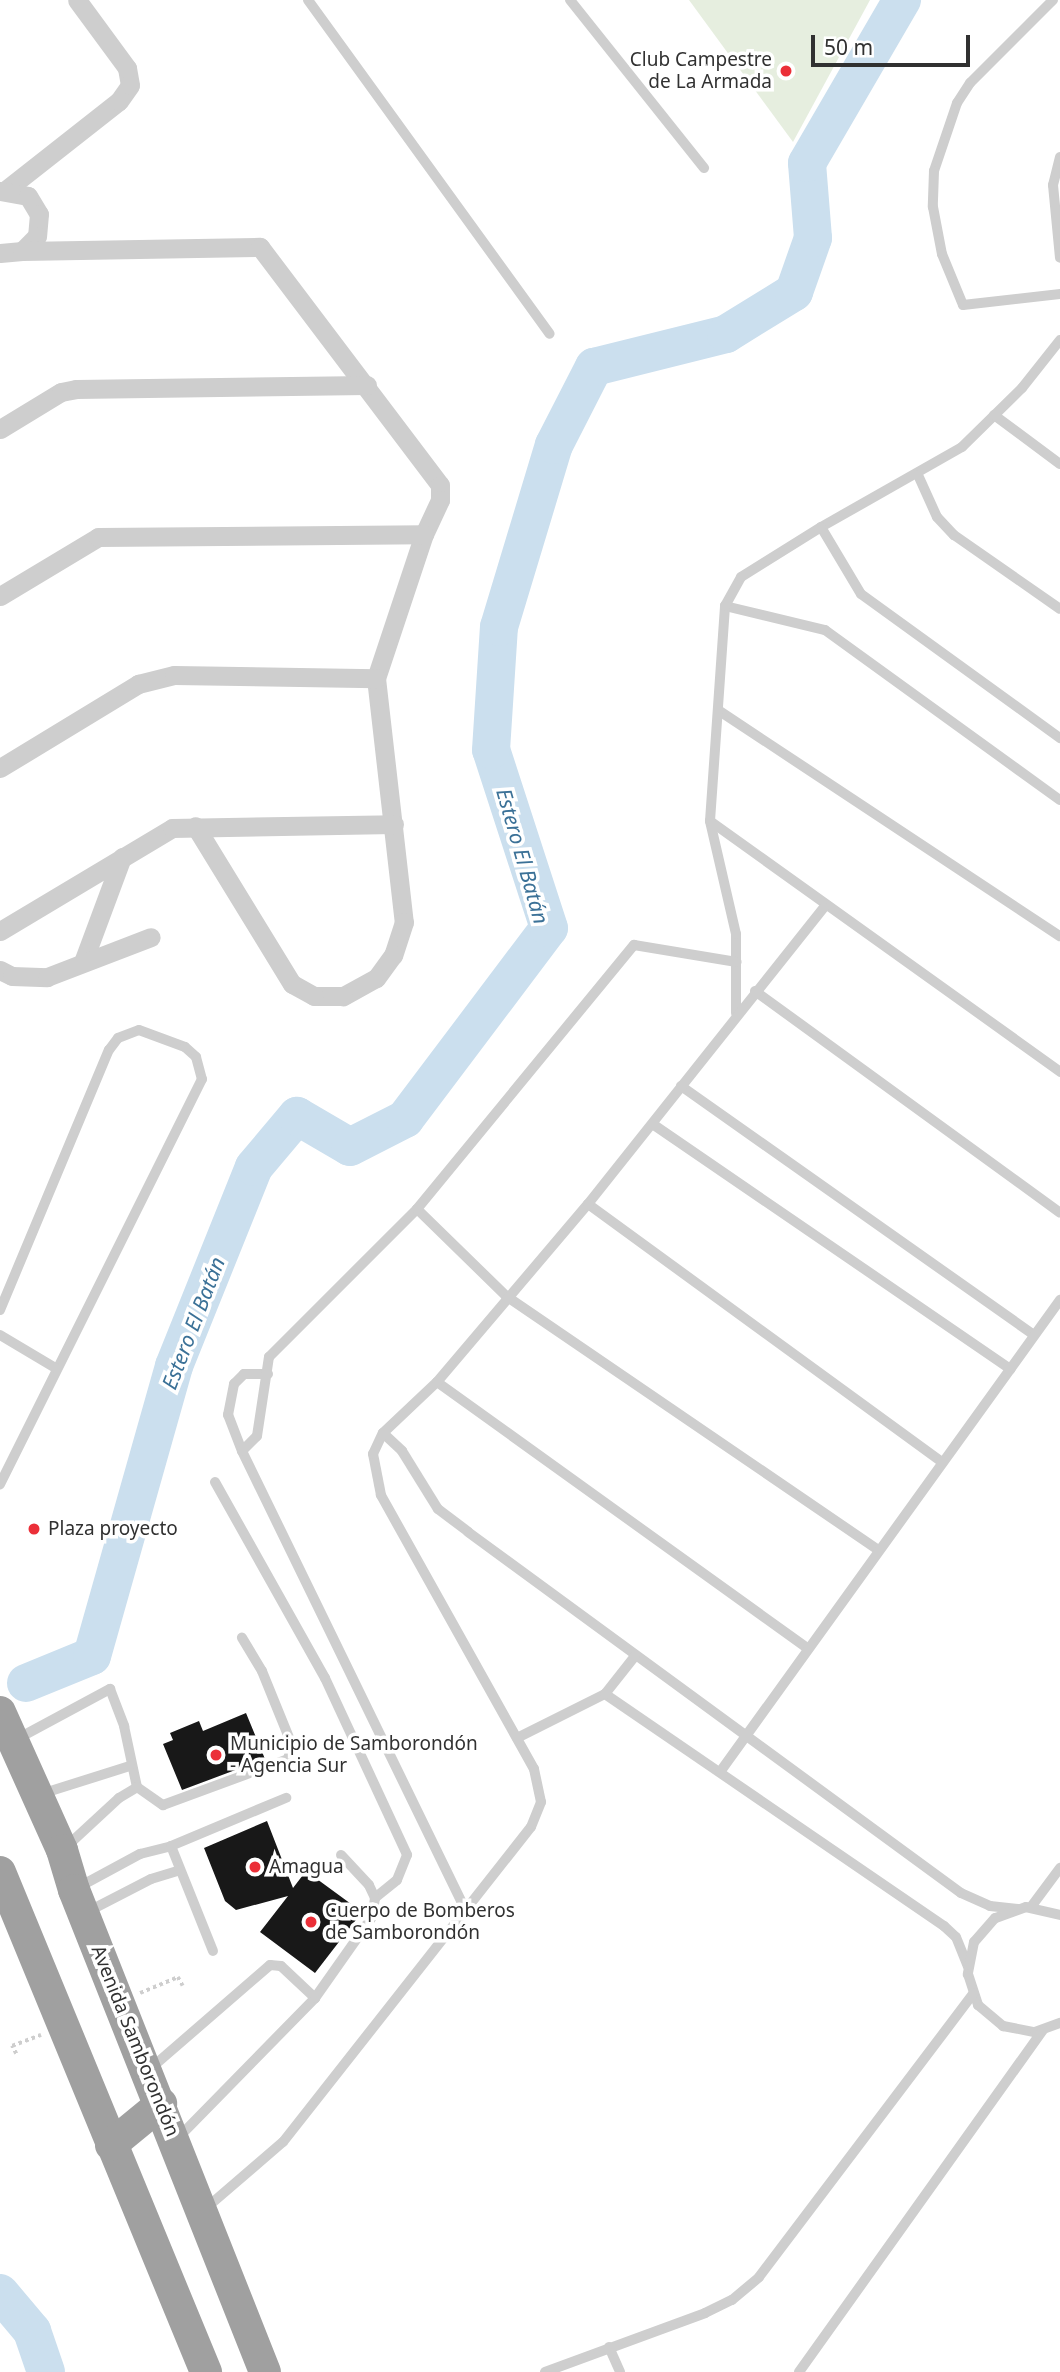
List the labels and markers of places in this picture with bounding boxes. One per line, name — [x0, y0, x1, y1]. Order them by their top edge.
place label: Club Campestre de La Armada — [630, 49, 772, 93]
marker: Club Campestre de La Armada — [778, 63, 794, 79]
place label: Plaza proyecto — [48, 1518, 178, 1540]
marker: Plaza proyecto — [26, 1521, 42, 1537]
place label: Municipio de Samborondón - Agencia Sur — [230, 1733, 478, 1777]
marker: Municipio de Samborondón - Agencia Sur — [208, 1747, 224, 1763]
place label: Amagua — [269, 1856, 344, 1878]
marker: Amagua — [247, 1859, 263, 1875]
place label: Cuerpo de Bomberos de Samborondón — [325, 1900, 515, 1944]
marker: Cuerpo de Bomberos de Samborondón — [303, 1914, 319, 1930]

